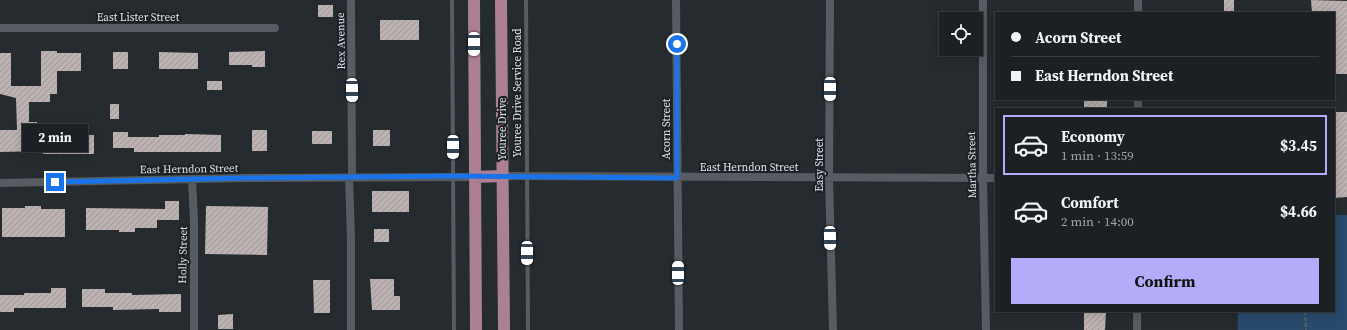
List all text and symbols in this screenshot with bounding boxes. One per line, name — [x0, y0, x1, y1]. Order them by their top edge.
street label: East Lister Street — [97, 10, 180, 25]
street label: Rex Avenue — [333, 12, 349, 70]
map controls — [939, 12, 983, 56]
button: locate — [939, 12, 983, 56]
text: Acorn Street — [1035, 27, 1121, 48]
street label: Youree Drive Service Road — [510, 28, 525, 158]
car — [468, 32, 480, 56]
route start — [668, 35, 686, 53]
text: East Herndon Street — [1035, 65, 1173, 86]
car — [824, 77, 836, 101]
car — [346, 78, 358, 102]
street label: Youree Drive — [495, 97, 510, 161]
street label: Acorn Street — [659, 98, 674, 159]
callout: 2 min — [22, 124, 88, 152]
text: Economy — [1061, 126, 1125, 147]
icon: car — [1013, 127, 1049, 163]
text: 2 min — [38, 129, 72, 146]
street label: Martha Street — [964, 131, 980, 199]
car — [447, 135, 459, 159]
text: $3.45 — [1280, 135, 1317, 156]
street label: Easy Street — [812, 138, 827, 192]
text: 1 min · 13:59 — [1061, 147, 1134, 164]
street label: East Herndon Street — [700, 160, 799, 175]
street label: East Herndon Street — [140, 161, 239, 177]
route end — [46, 173, 64, 191]
text: Comfort — [1061, 192, 1119, 213]
icon: car — [1013, 193, 1049, 229]
text: $4.66 — [1280, 201, 1317, 222]
text: 2 min · 14:00 — [1061, 213, 1134, 230]
street label: Holly Street — [175, 226, 191, 284]
car — [824, 226, 836, 250]
car — [521, 241, 533, 265]
button: Confirm — [1011, 258, 1319, 304]
car — [672, 261, 684, 285]

